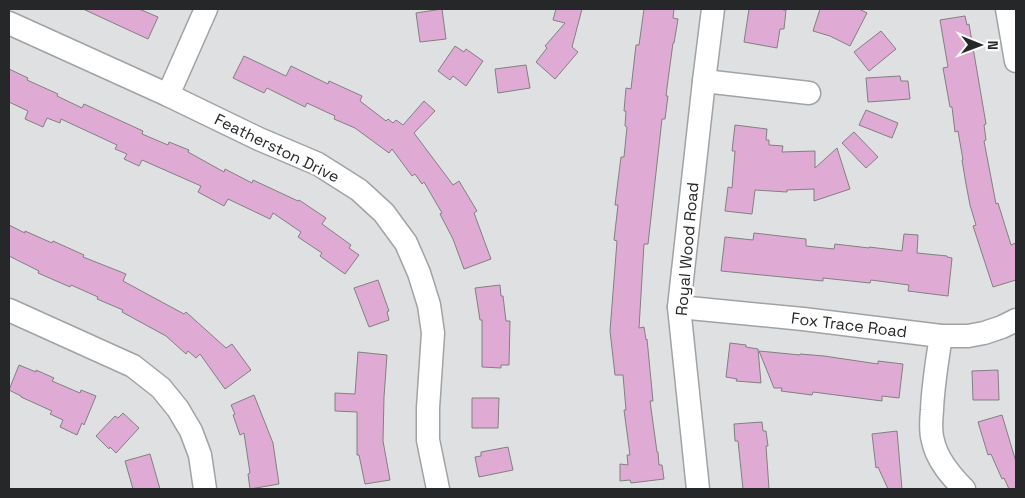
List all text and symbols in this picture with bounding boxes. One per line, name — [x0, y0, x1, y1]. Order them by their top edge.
north arrow — [955, 20, 1005, 70]
text: N — [984, 40, 1002, 50]
street label: Featherston Drive — [211, 109, 343, 187]
street label: Royal Wood Road — [671, 181, 703, 317]
street label: Fox Trace Road — [790, 307, 908, 343]

